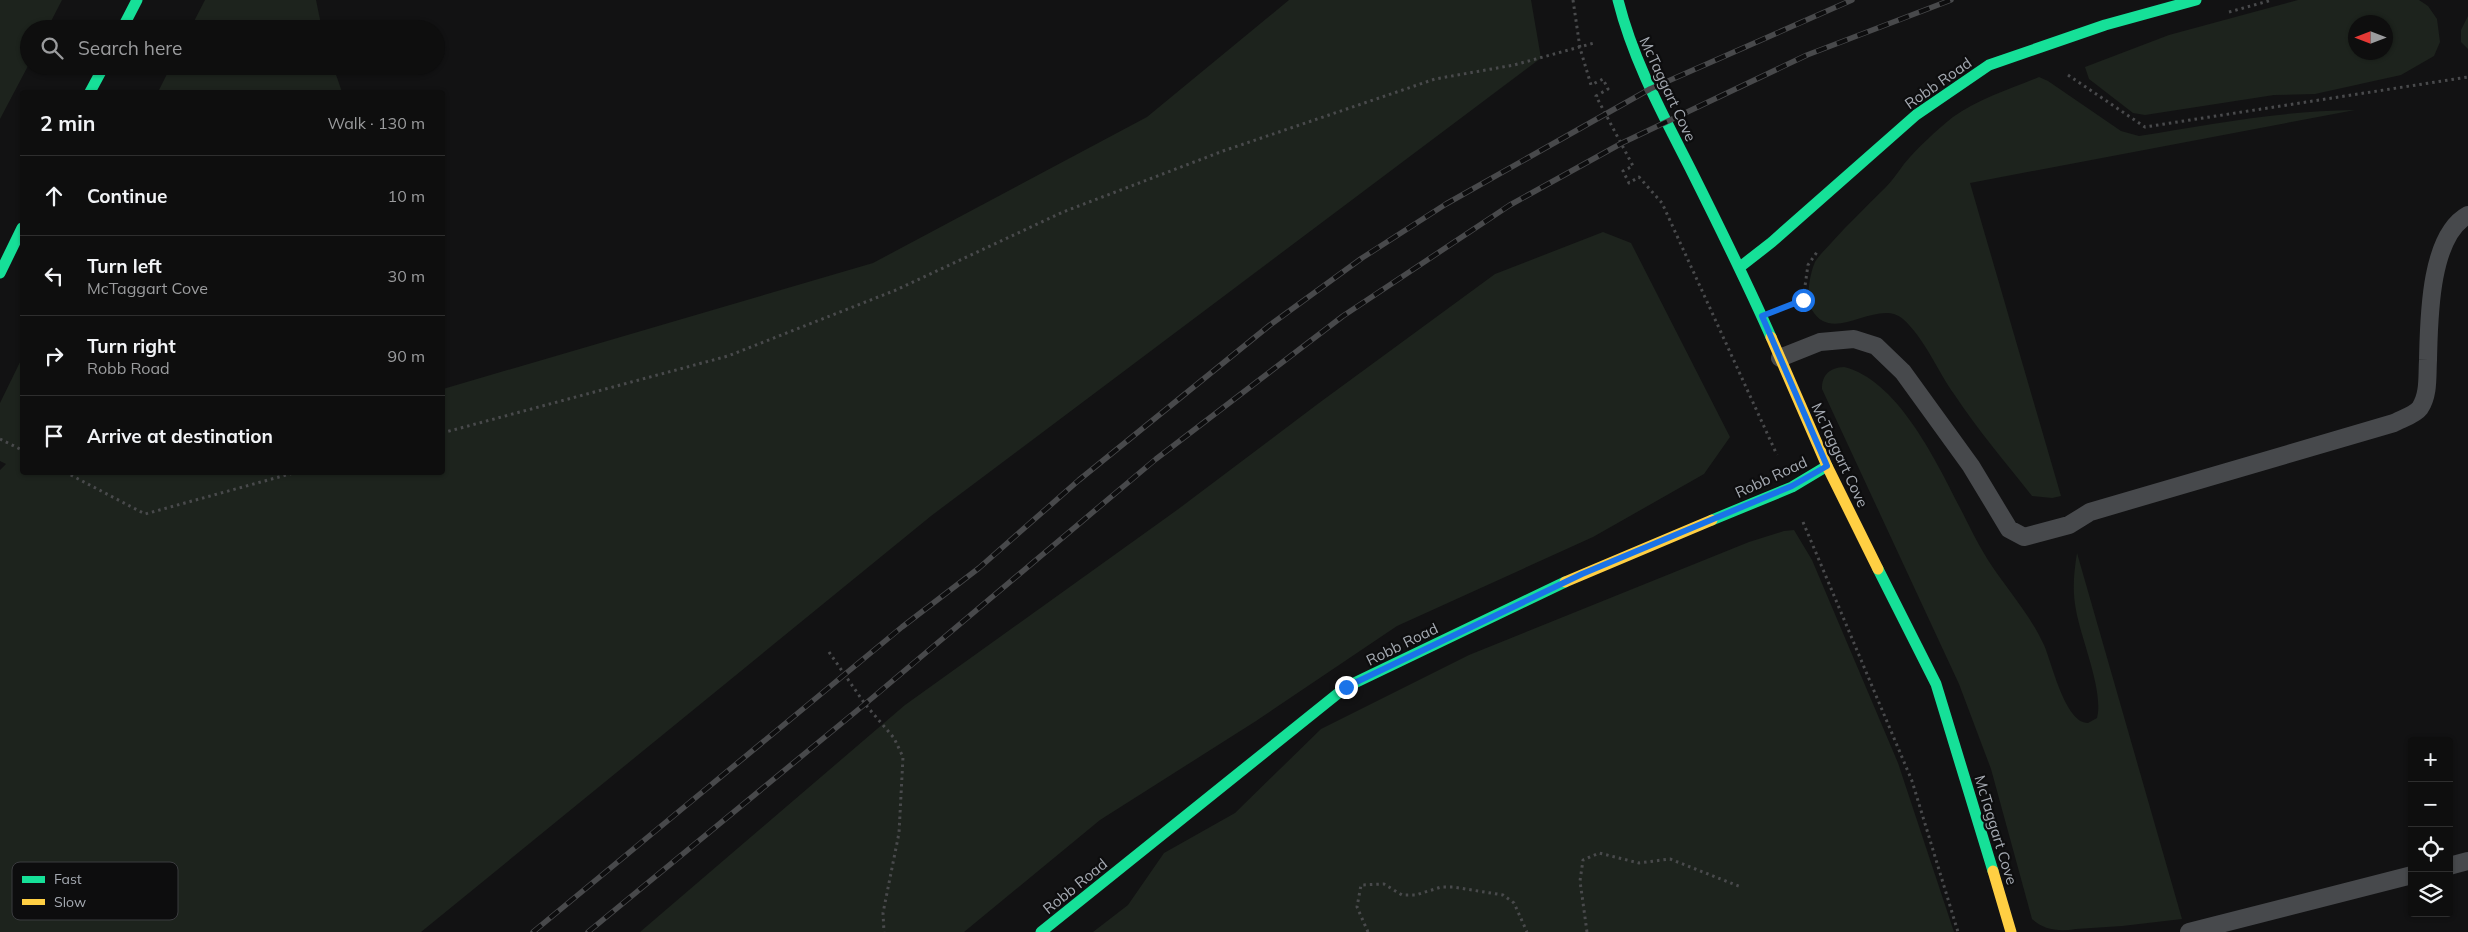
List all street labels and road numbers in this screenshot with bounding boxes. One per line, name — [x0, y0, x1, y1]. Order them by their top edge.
street label: McTaggart Cove — [1635, 34, 1701, 144]
street label: Robb Road — [1901, 53, 1975, 113]
street label: McTaggart Cove — [1807, 400, 1873, 510]
street label: Robb Road — [1732, 452, 1810, 502]
street label: Robb Road — [1363, 618, 1441, 670]
street label: McTaggart Cove — [1970, 773, 2022, 887]
street label: Robb Road — [1039, 854, 1111, 918]

